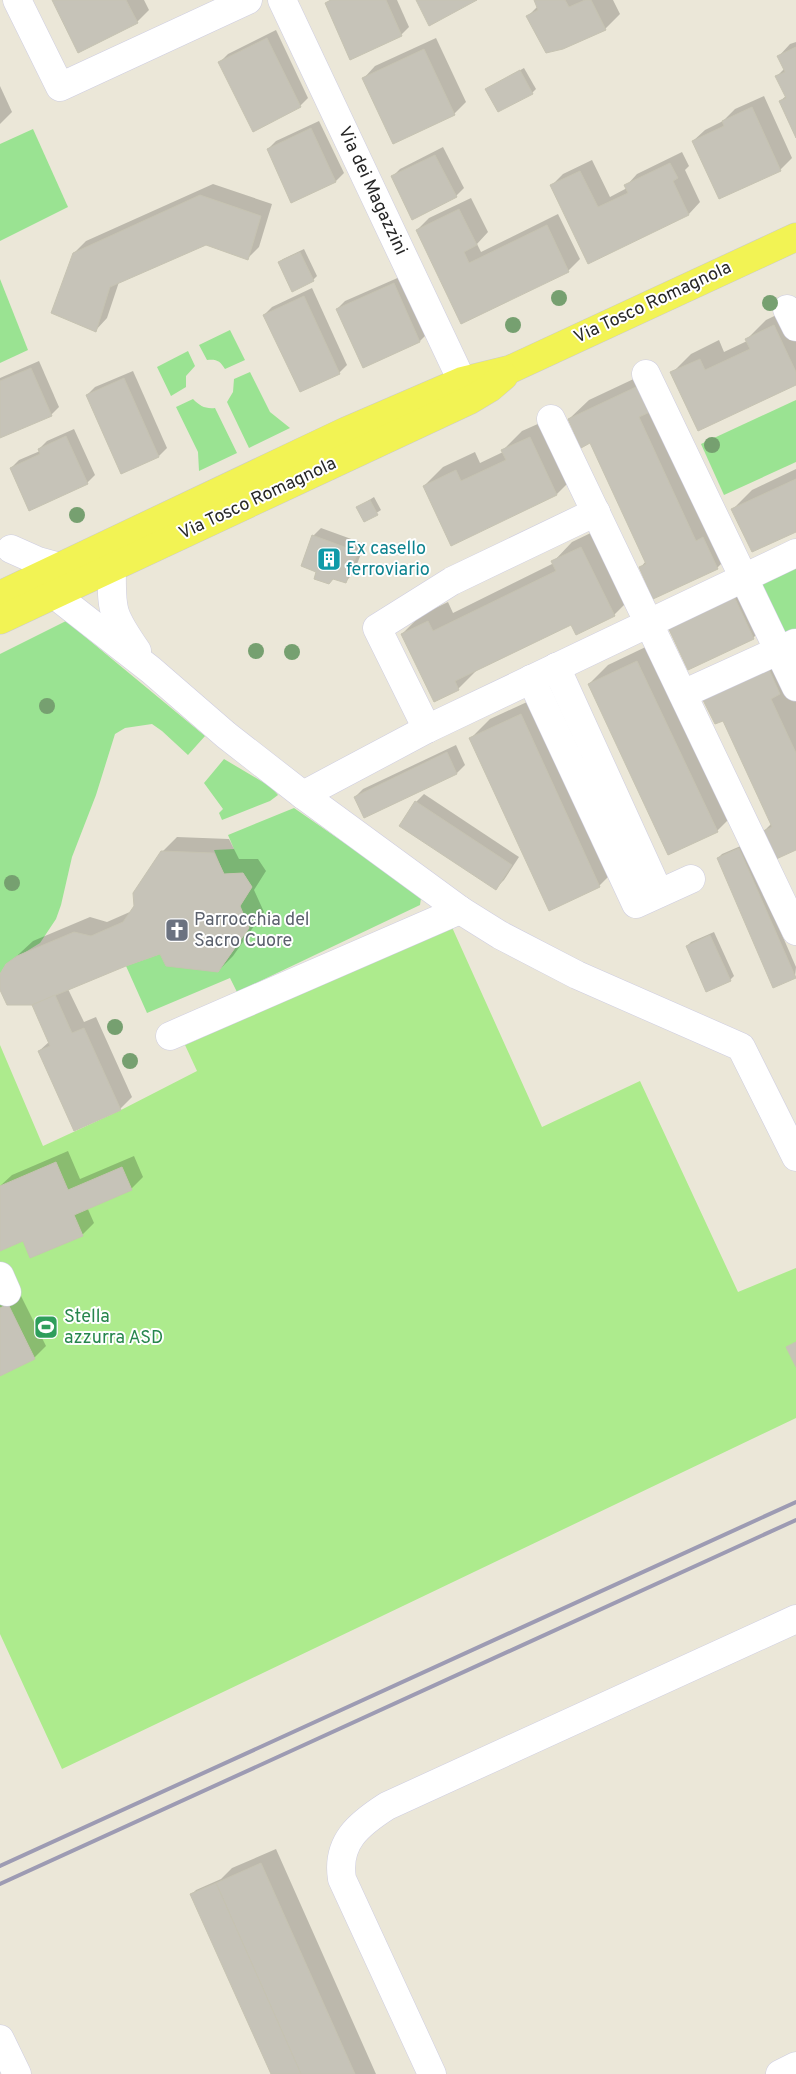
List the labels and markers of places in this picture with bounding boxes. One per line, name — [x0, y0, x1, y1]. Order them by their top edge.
place label: Ex casello ferroviario — [346, 538, 430, 582]
building icon: Ex casello ferroviario — [316, 546, 342, 572]
place label: Parrocchia del Sacro Cuore — [194, 909, 310, 953]
church icon: Parrocchia del Sacro Cuore — [164, 917, 190, 943]
place label: Stella azzurra ASD — [64, 1306, 163, 1350]
sports icon: Stella azzurra ASD — [33, 1314, 59, 1340]

